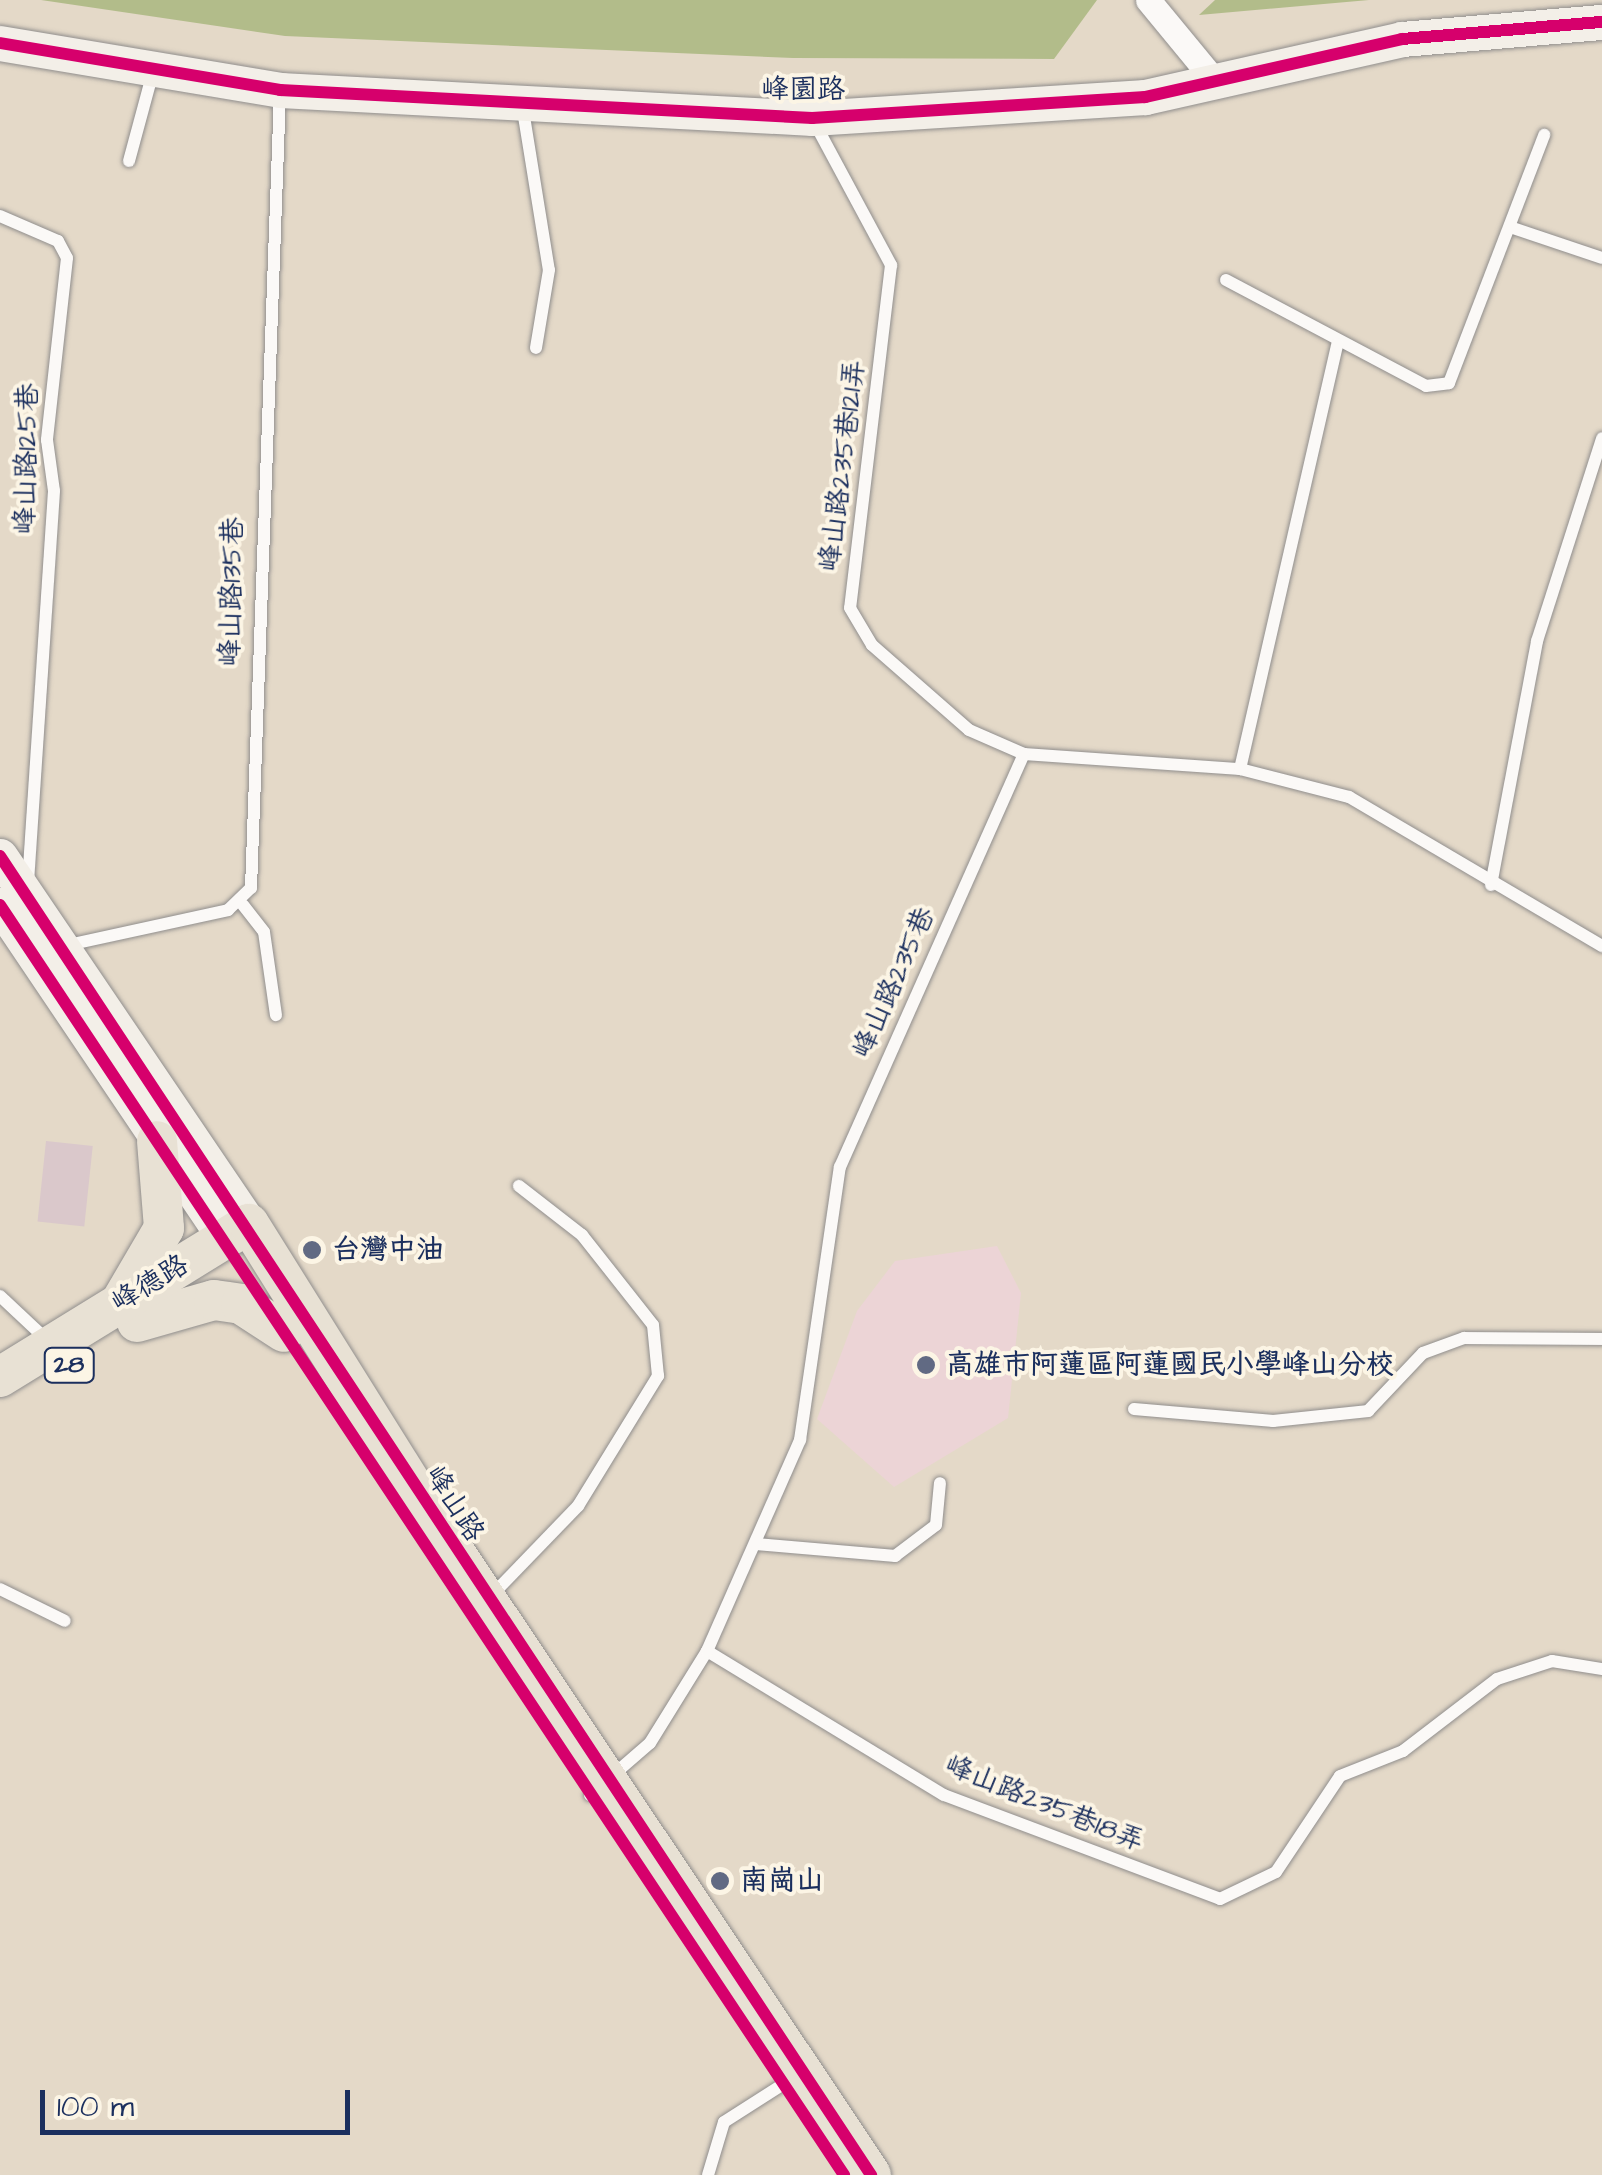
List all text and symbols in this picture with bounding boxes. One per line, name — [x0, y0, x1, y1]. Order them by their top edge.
street label: 峰園路 — [761, 73, 845, 107]
street label: 峰山路235巷121弄 — [813, 358, 873, 574]
street label: 峰山路125巷 — [9, 383, 45, 535]
street label: 峰山路135巷 — [214, 517, 250, 667]
street label: 峰山路235巷 — [846, 902, 942, 1064]
place label: 台灣中油 — [332, 1233, 444, 1267]
marker: 台灣中油 — [301, 1239, 323, 1261]
street label: 峰德路 — [105, 1248, 195, 1320]
road number: 28 — [42, 1345, 96, 1385]
place label: 高雄市阿蓮區阿蓮國民小學峰山分校 — [946, 1348, 1394, 1382]
marker: 高雄市阿蓮區阿蓮國民小學峰山分校 — [915, 1354, 937, 1376]
street label: 峰山路 — [417, 1460, 491, 1548]
street label: 峰山路235巷18弄 — [940, 1749, 1148, 1859]
place label: 南崗山 — [740, 1864, 824, 1898]
marker: 南崗山 — [709, 1870, 731, 1892]
scale bar — [45, 2070, 355, 2132]
text: 100 m — [57, 2086, 134, 2128]

